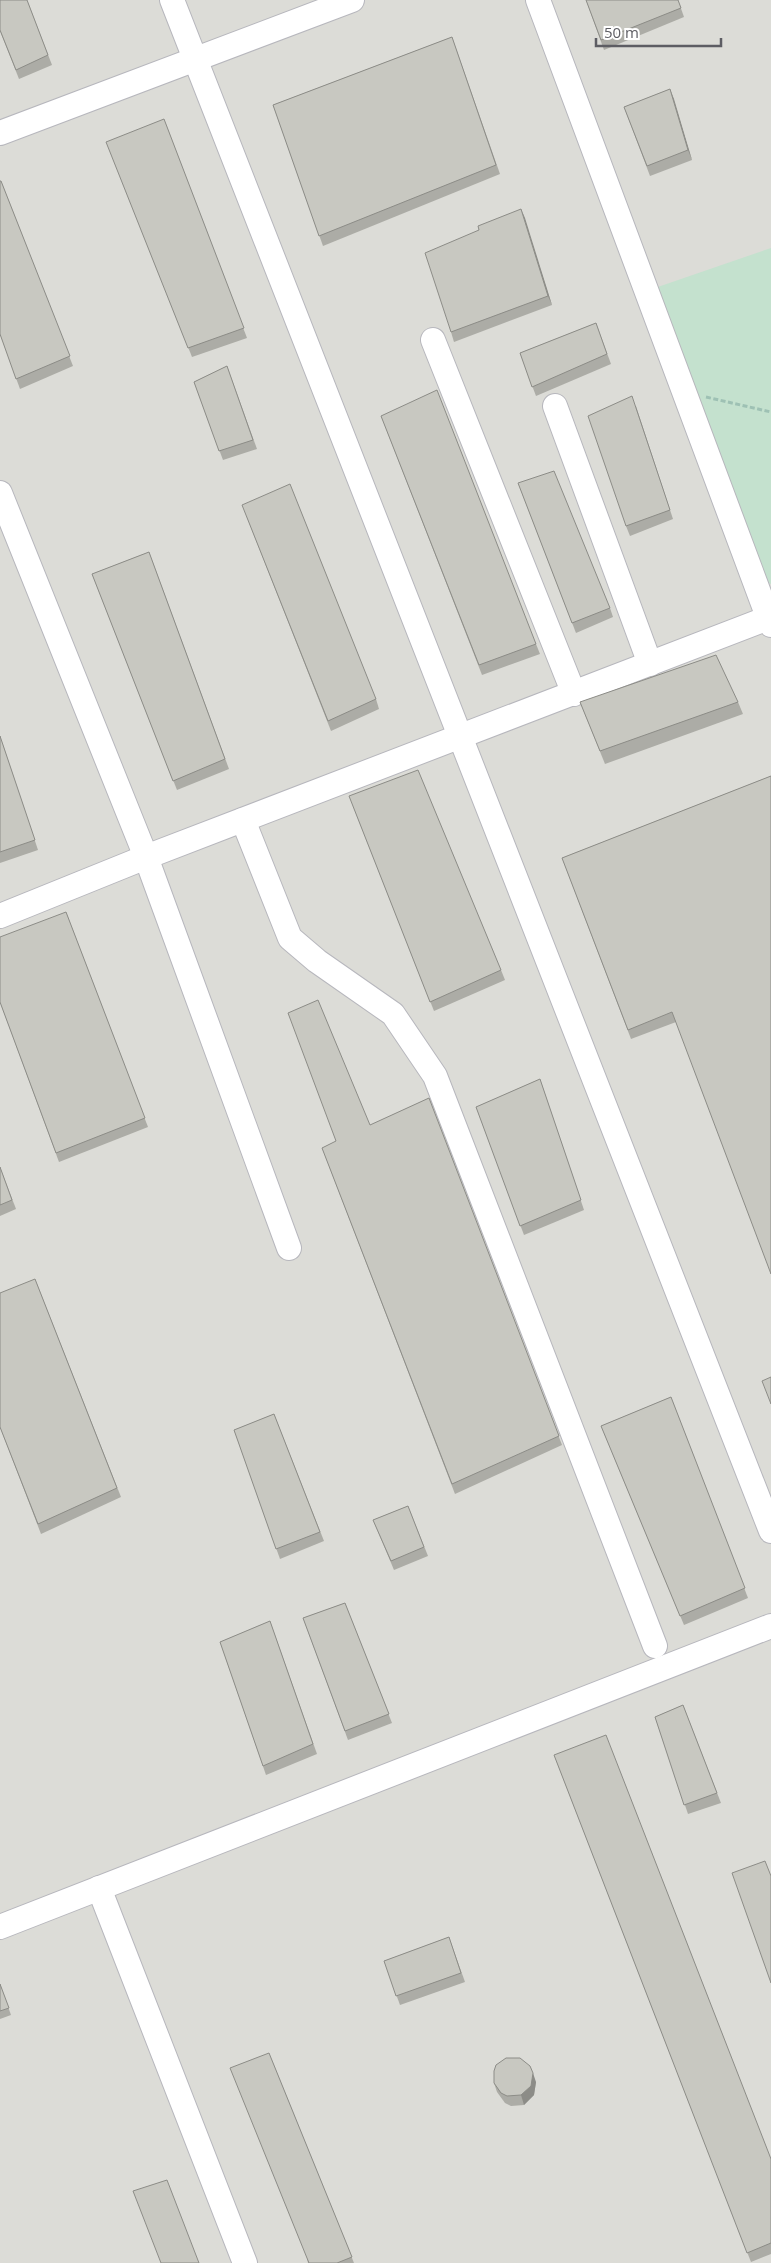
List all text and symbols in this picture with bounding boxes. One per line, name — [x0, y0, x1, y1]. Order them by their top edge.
scale bar — [596, 15, 721, 47]
text: 50 m — [604, 22, 639, 42]

